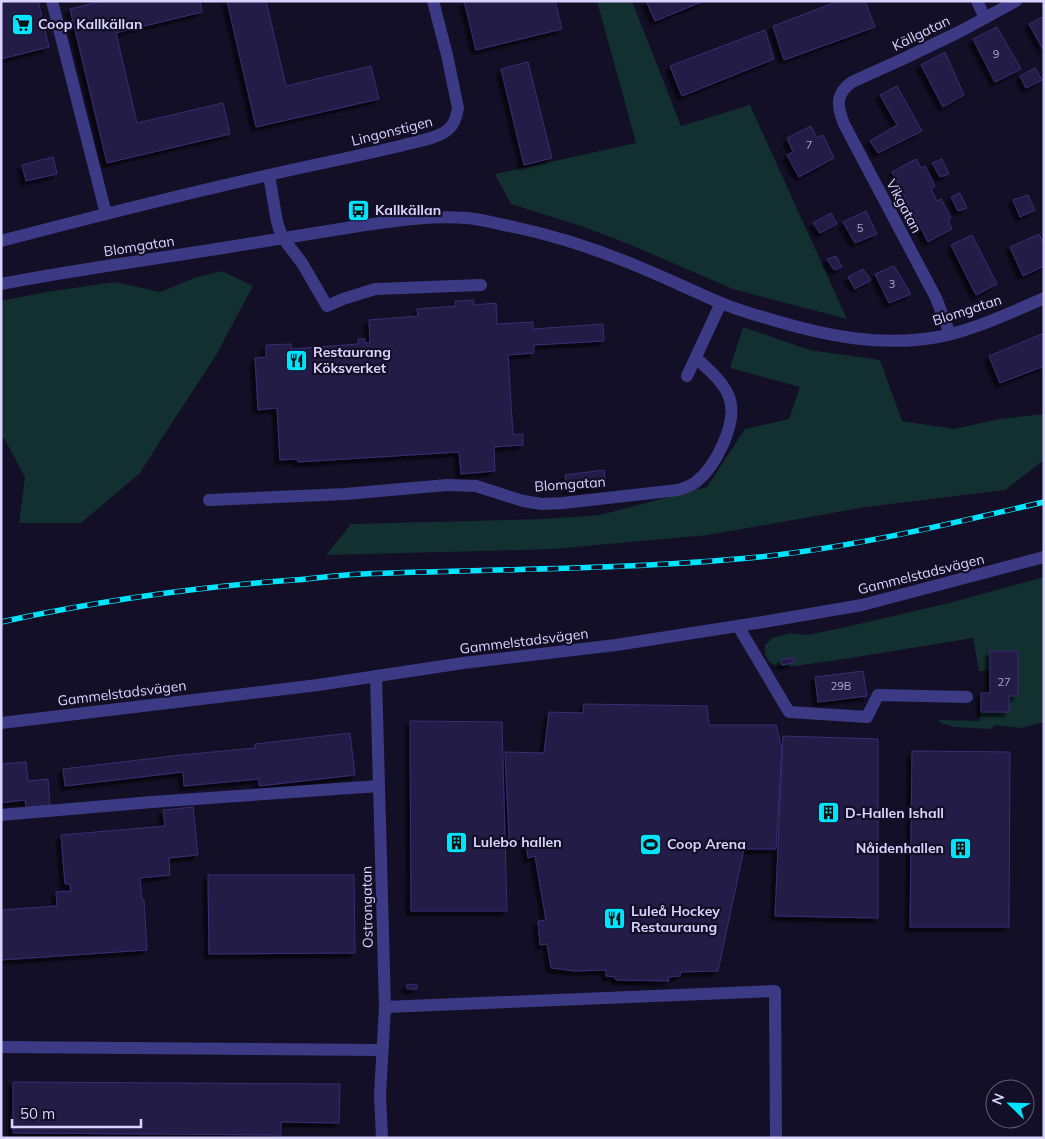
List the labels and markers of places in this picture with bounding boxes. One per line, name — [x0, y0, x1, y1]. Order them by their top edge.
supermarket icon: Coop Kallkällan — [10, 12, 34, 36]
place label: Coop Kallkällan — [38, 15, 142, 33]
bus stop icon: Kallkällan — [347, 198, 371, 222]
place label: Kallkällan — [375, 201, 441, 219]
place label: Restaurang Köksverket — [313, 343, 391, 377]
restaurant icon: Restaurang Köksverket — [285, 348, 309, 372]
building icon: D-Hallen Ishall — [817, 801, 841, 825]
place label: D-Hallen Ishall — [845, 804, 944, 822]
building icon: Lulebo hallen — [445, 830, 469, 854]
sports icon: Coop Arena — [639, 832, 663, 856]
place label: Lulebo hallen — [473, 833, 562, 851]
place label: Coop Arena — [667, 835, 746, 853]
building icon: Nåidenhallen — [948, 836, 972, 860]
place label: Nåidenhallen — [856, 839, 944, 857]
place label: Luleå Hockey Restauraung — [631, 902, 720, 936]
restaurant icon: Luleå Hockey Restauraung — [603, 907, 627, 931]

